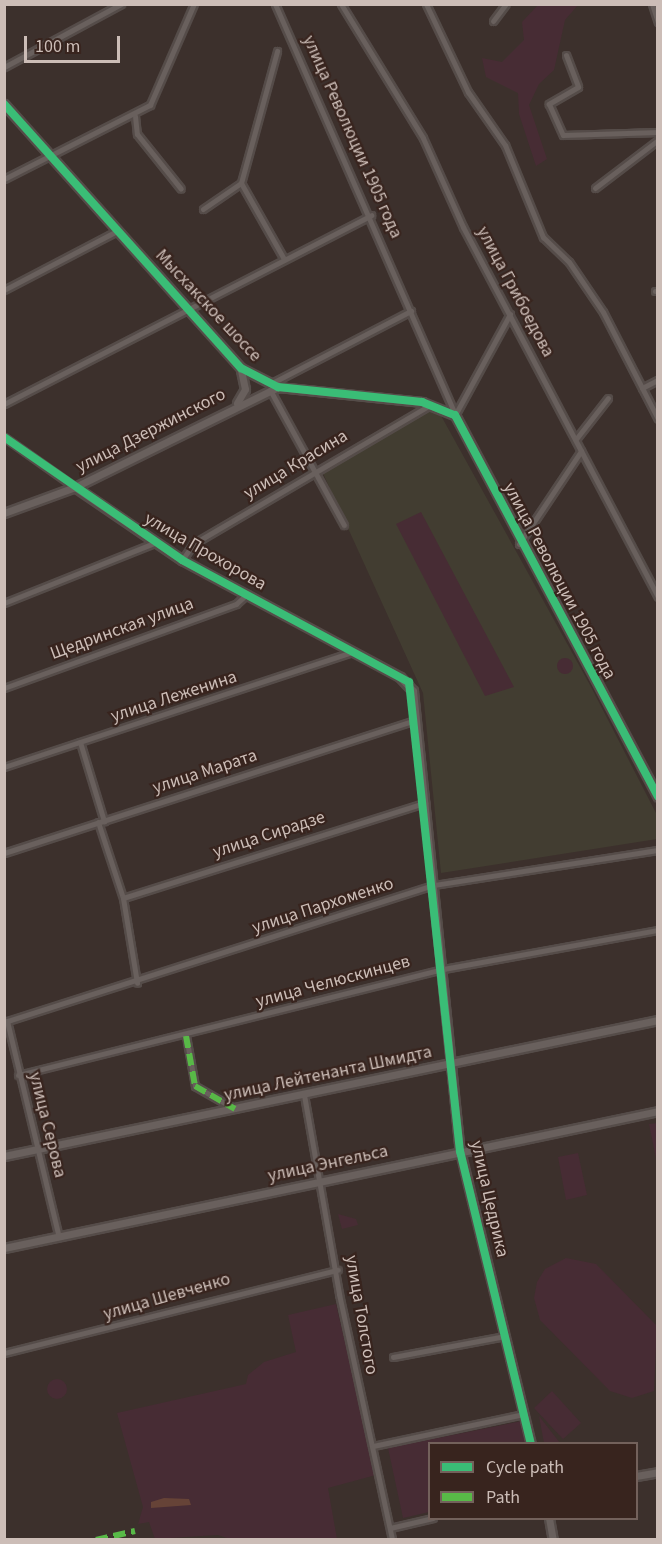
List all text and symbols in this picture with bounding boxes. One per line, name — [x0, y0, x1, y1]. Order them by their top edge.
scale bar — [27, 24, 123, 62]
street label: улица Революции 1905 года — [297, 32, 407, 242]
text: 100 m — [35, 34, 80, 59]
street label: улица Грибоедова — [471, 223, 559, 361]
street label: Мысхакское шоссе — [150, 245, 266, 367]
street label: улица Дзержинского — [73, 384, 229, 478]
street label: улица Красина — [240, 425, 352, 505]
street label: улица Революции 1905 года — [498, 479, 620, 683]
street label: улица Прохорова — [140, 508, 270, 596]
street label: Щедринская улица — [47, 593, 197, 665]
street label: улица Леженина — [108, 666, 240, 728]
street label: улица Марата — [150, 745, 260, 799]
street label: улица Сирадзе — [210, 807, 328, 863]
street label: улица Пархоменко — [250, 873, 396, 939]
street label: улица Челюскинцев — [253, 951, 413, 1013]
street label: улица Лейтенанта Шмидта — [222, 1041, 434, 1107]
street label: улица Серова — [23, 1070, 71, 1180]
street label: улица Цедрика — [465, 1139, 513, 1259]
street label: улица Энгельса — [266, 1141, 390, 1187]
street label: улица Толстого — [340, 1254, 382, 1376]
street label: улица Шевченко — [101, 1269, 233, 1325]
legend — [428, 1442, 638, 1520]
text: Cycle path — [486, 1455, 564, 1480]
text: Path — [486, 1485, 520, 1510]

